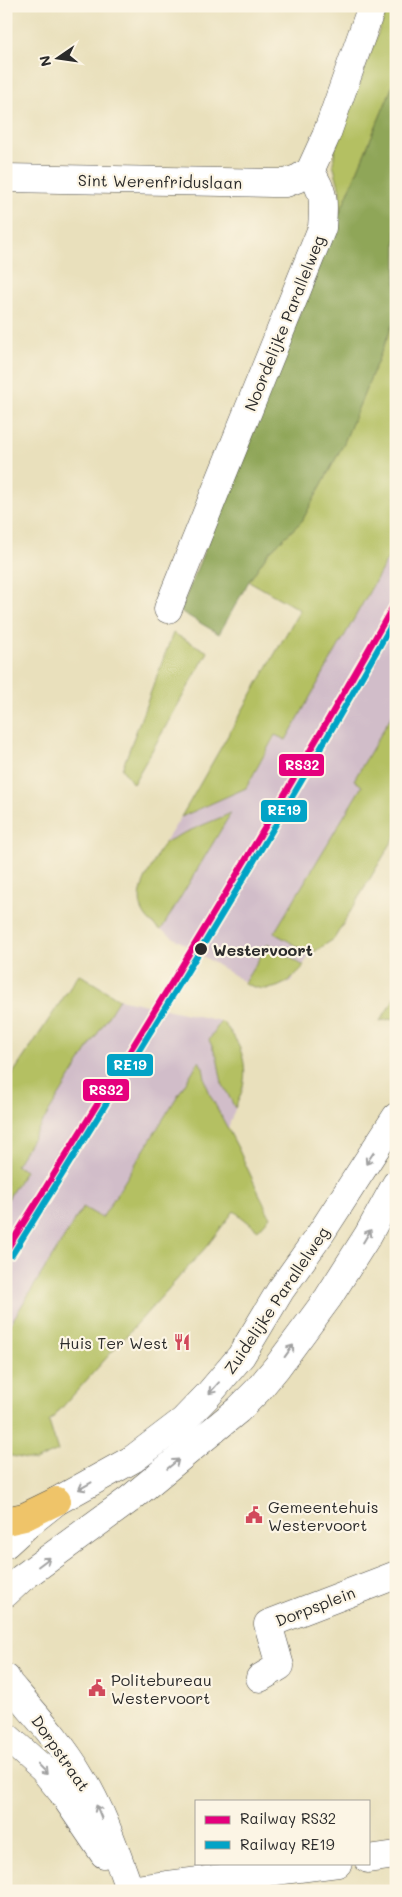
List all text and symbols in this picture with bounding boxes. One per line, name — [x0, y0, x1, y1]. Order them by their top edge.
north arrow — [32, 32, 82, 82]
text: N — [34, 54, 55, 68]
street label: Sint Werenfriduslaan — [78, 169, 242, 193]
street label: Noordelijke Parallelweg — [239, 232, 329, 414]
line badge: RS32 — [278, 753, 325, 777]
text: RS32 — [285, 755, 320, 774]
line badge: RE19 — [260, 799, 308, 823]
text: RE19 — [267, 800, 301, 819]
place label: Westervoort — [213, 939, 313, 960]
marker: Westervoort — [193, 941, 209, 957]
line badge: RE19 — [106, 1053, 154, 1077]
text: RE19 — [113, 1055, 147, 1074]
line badge: RS32 — [82, 1078, 130, 1102]
text: RS32 — [89, 1080, 124, 1099]
one-way arrow — [364, 1151, 375, 1165]
street label: Zuidelijke Parallelweg — [219, 1222, 333, 1378]
one-way arrow — [363, 1229, 373, 1243]
place label: Huis Ter West — [59, 1332, 168, 1353]
restaurant icon: Huis Ter West — [172, 1332, 192, 1352]
one-way arrow — [284, 1345, 295, 1358]
one-way arrow — [208, 1382, 220, 1395]
one-way arrow — [167, 1458, 180, 1469]
one-way arrow — [78, 1481, 93, 1491]
place label: Gemeentehuis Westervoort — [268, 1496, 379, 1535]
public building icon: Gemeentehuis Westervoort — [244, 1505, 264, 1525]
one-way arrow — [37, 1556, 50, 1567]
street label: Dorpsplein — [272, 1581, 358, 1631]
place label: Politebureau Westervoort — [111, 1669, 212, 1708]
public building icon: Politebureau Westervoort — [87, 1678, 107, 1698]
street label: Dorpstraat — [27, 1711, 95, 1795]
one-way arrow — [36, 1763, 48, 1775]
legend — [195, 1800, 370, 1864]
one-way arrow — [94, 1805, 103, 1820]
text: Railway RS32 — [240, 1808, 336, 1828]
text: Railway RE19 — [240, 1834, 335, 1854]

